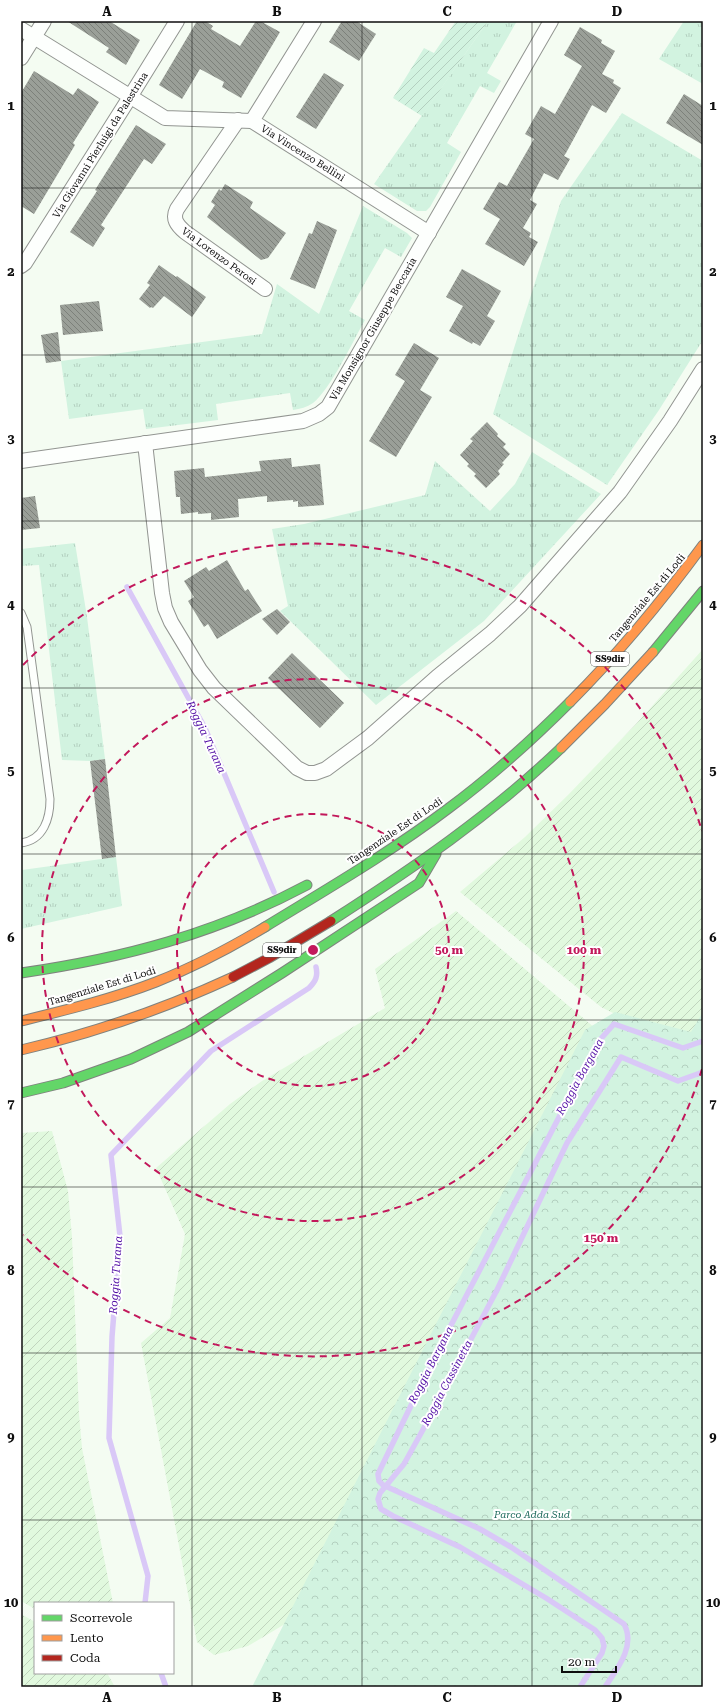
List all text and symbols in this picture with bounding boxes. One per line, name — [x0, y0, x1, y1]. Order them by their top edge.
text: A — [102, 4, 112, 19]
text: B — [272, 4, 282, 19]
text: C — [442, 4, 452, 19]
text: D — [612, 4, 622, 19]
street label: Via Giovanni Pierluigi da Palestrina — [50, 70, 150, 220]
text: 1 — [7, 98, 15, 113]
text: 1 — [709, 98, 717, 113]
street label: Via Vincenzo Bellini — [259, 123, 347, 183]
street label: Via Lorenzo Perosi — [180, 225, 258, 287]
street label: Via Monsignor Giuseppe Beccaria — [327, 255, 419, 402]
text: 2 — [7, 264, 15, 279]
text: 2 — [709, 264, 717, 279]
text: 3 — [7, 431, 15, 446]
text: 3 — [709, 431, 717, 446]
street label: Tangenziale Est di Lodi — [607, 552, 687, 644]
text: 4 — [7, 597, 15, 612]
text: 4 — [709, 597, 717, 612]
road number: SS9dir — [591, 652, 629, 666]
water label: Roggia Turana — [183, 698, 229, 776]
text: 5 — [7, 763, 15, 778]
text: 5 — [709, 763, 717, 778]
street label: Tangenziale Est di Lodi — [346, 795, 444, 867]
text: 6 — [7, 930, 15, 945]
text: 6 — [709, 930, 717, 945]
road number: SS9dir — [263, 943, 301, 957]
centre of rings — [306, 943, 320, 957]
text: 50 m — [435, 943, 463, 957]
text: 100 m — [567, 943, 602, 957]
street label: Tangenziale Est di Lodi — [47, 964, 157, 1008]
water label: Roggia Bargana — [553, 1036, 606, 1118]
text: 7 — [7, 1096, 15, 1111]
text: 7 — [709, 1096, 717, 1111]
text: 150 m — [584, 1231, 619, 1245]
water label: Roggia Turana — [107, 1235, 125, 1316]
text: 8 — [7, 1263, 15, 1278]
text: 8 — [709, 1263, 717, 1278]
water label: Roggia Bargana — [405, 1324, 456, 1407]
water label: Roggia Cassinetta — [418, 1338, 475, 1429]
text: 9 — [7, 1429, 15, 1444]
text: 9 — [709, 1429, 717, 1444]
park label: Parco Adda Sud — [493, 1509, 570, 1520]
text: 10 — [4, 1595, 18, 1610]
text: 10 — [706, 1595, 720, 1610]
legend — [34, 1602, 174, 1674]
text: Scorrevole — [70, 1611, 133, 1625]
text: Lento — [70, 1631, 104, 1645]
scale bar — [562, 1648, 616, 1674]
text: Coda — [70, 1651, 101, 1665]
text: 20 m — [568, 1655, 595, 1669]
text: A — [102, 1690, 112, 1705]
text: B — [272, 1690, 282, 1705]
text: C — [442, 1690, 452, 1705]
text: D — [612, 1690, 622, 1705]

